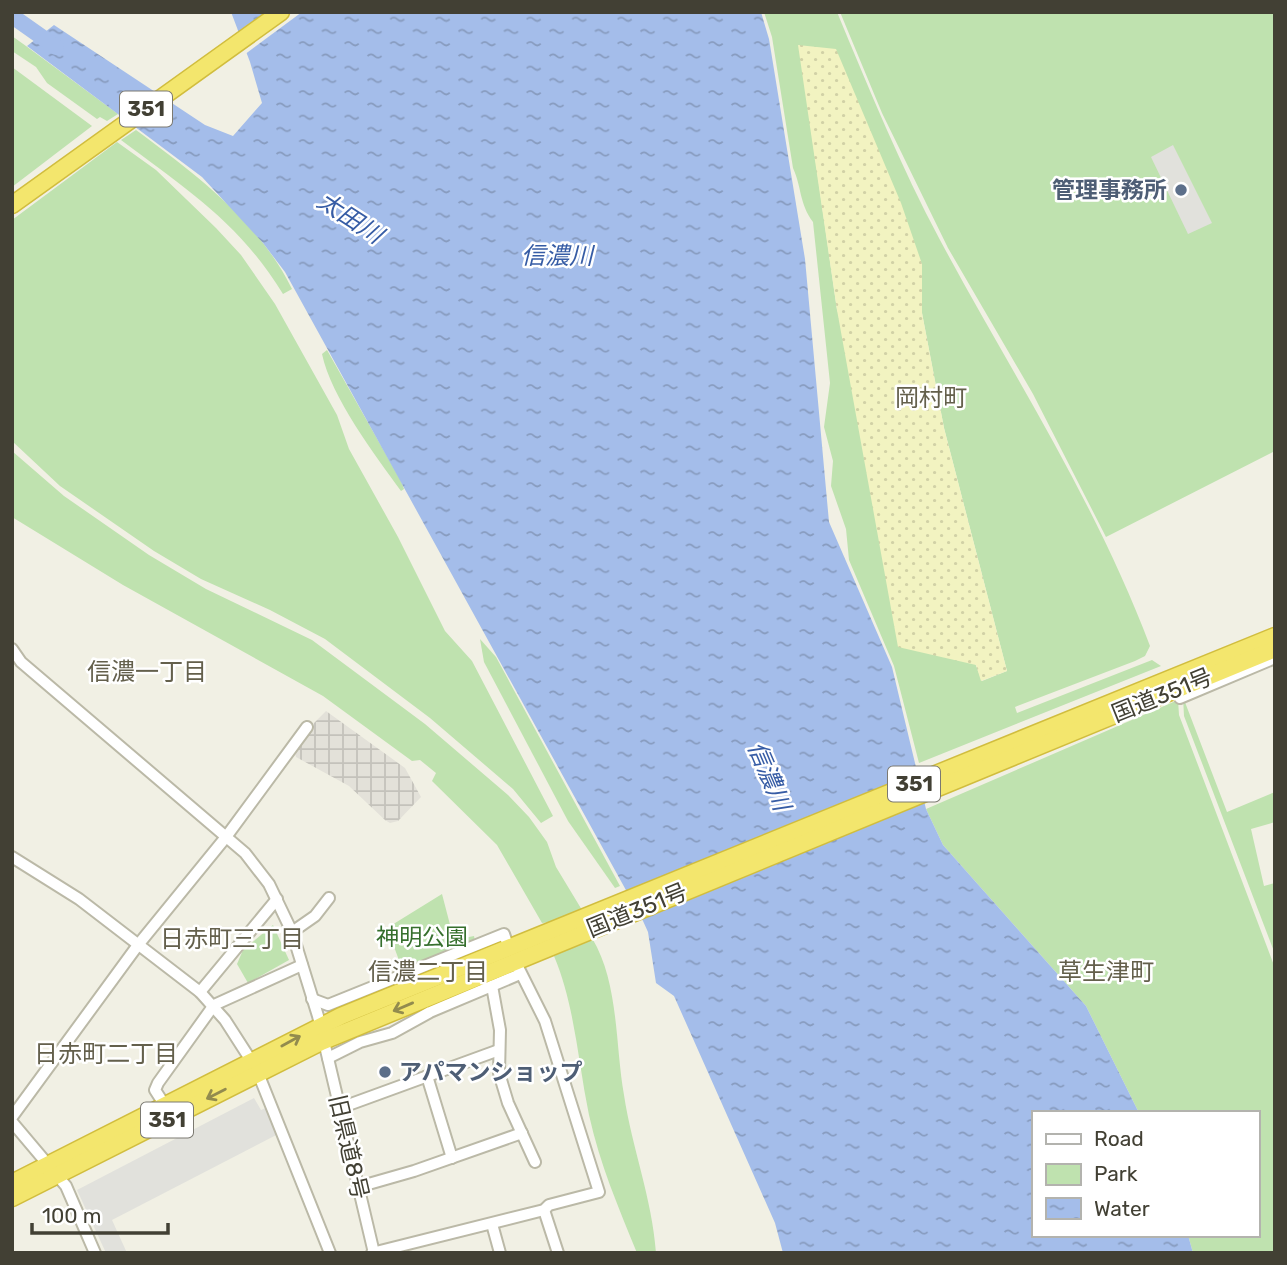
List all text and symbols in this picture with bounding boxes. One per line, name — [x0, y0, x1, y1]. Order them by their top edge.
road number: 351 — [120, 92, 172, 126]
place label: 管理事務所 — [1052, 176, 1167, 204]
marker: 管理事務所 — [1173, 182, 1189, 198]
water label: 太田川 — [312, 187, 390, 251]
water label: 信濃川 — [521, 242, 596, 270]
district label: 岡村町 — [895, 384, 967, 412]
district label: 信濃一丁目 — [87, 658, 207, 686]
street label: 国道351号 — [1108, 662, 1216, 728]
water label: 信濃川 — [742, 737, 797, 817]
road number: 351 — [888, 766, 940, 802]
street label: 国道351号 — [583, 877, 691, 943]
park label: 神明公園 — [376, 923, 468, 951]
district label: 日赤町三丁目 — [160, 925, 304, 953]
district label: 信濃二丁目 — [368, 958, 488, 986]
district label: 草生津町 — [1058, 958, 1154, 986]
one-way arrow — [393, 1001, 414, 1014]
one-way arrow — [280, 1034, 301, 1047]
district label: 日赤町二丁目 — [34, 1040, 178, 1068]
place label: アパマンショップ — [399, 1058, 583, 1086]
marker: アパマンショップ — [377, 1064, 393, 1080]
one-way arrow — [207, 1088, 227, 1102]
street label: 旧県道8号 — [323, 1092, 375, 1202]
road number: 351 — [141, 1102, 193, 1138]
legend — [1032, 1111, 1259, 1237]
text: Road — [1094, 1126, 1144, 1151]
text: Park — [1094, 1161, 1138, 1186]
scale bar — [32, 1192, 168, 1236]
text: Water — [1094, 1196, 1150, 1221]
text: 100 m — [42, 1203, 101, 1228]

